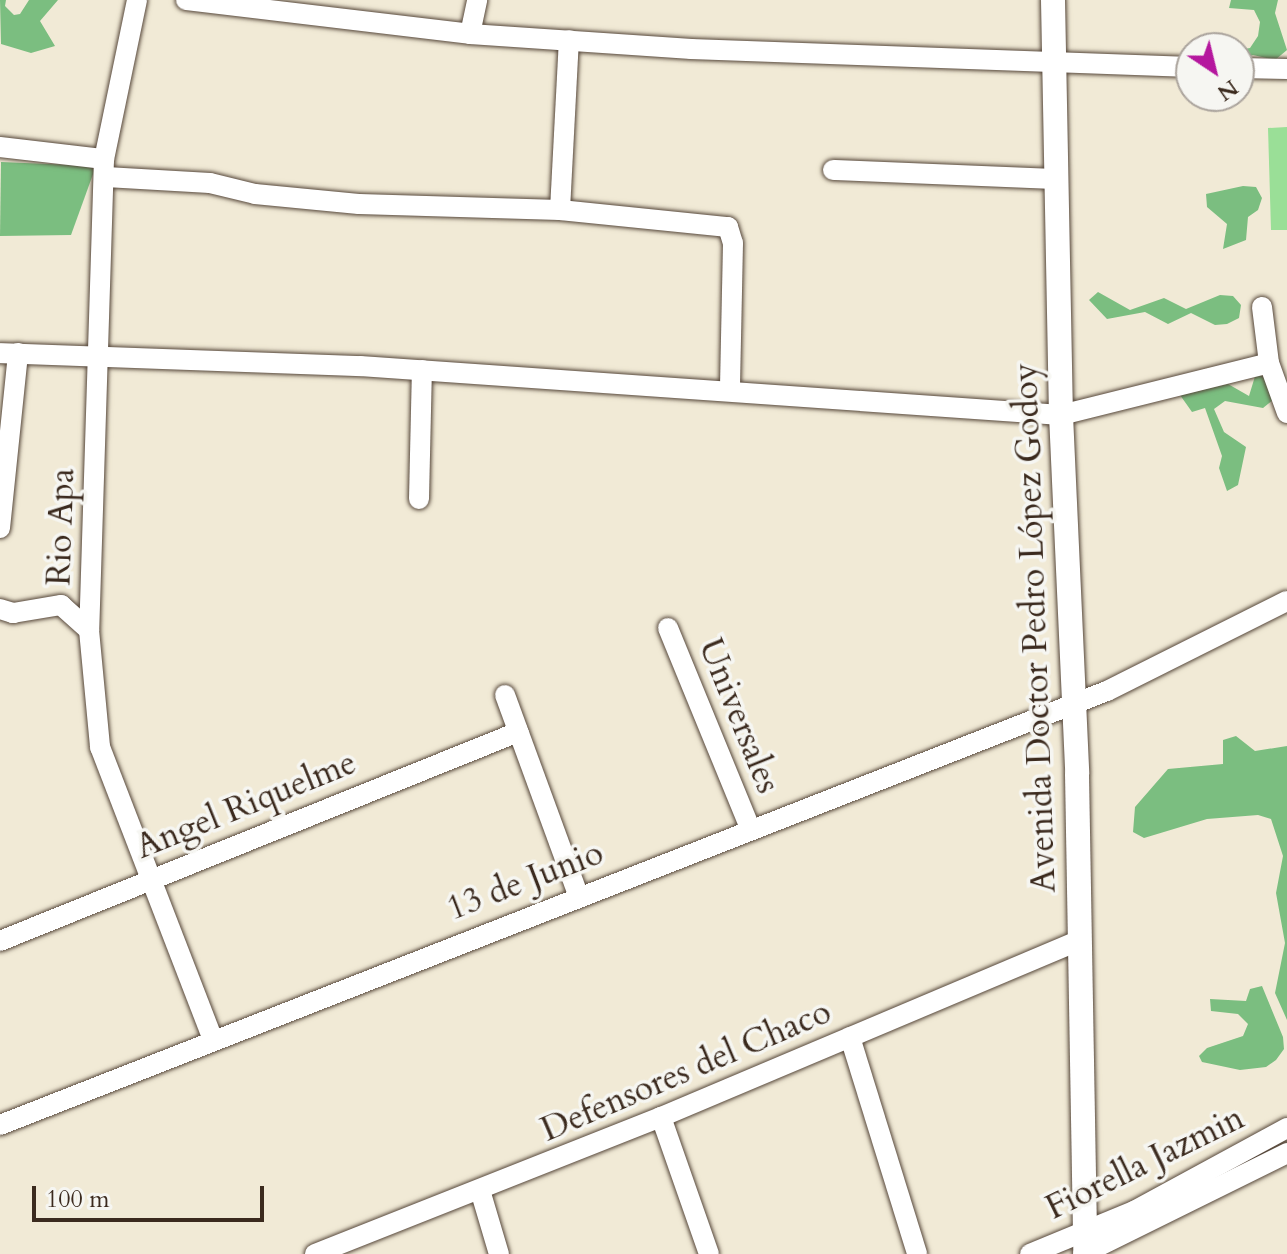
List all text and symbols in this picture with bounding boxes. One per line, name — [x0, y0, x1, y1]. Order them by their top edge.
north arrow — [1175, 32, 1255, 112]
text: N — [1211, 72, 1244, 108]
street label: Avenida Doctor Pedro López Godoy — [1005, 363, 1065, 893]
street label: Rio Apa — [39, 468, 83, 586]
street label: Universales — [690, 633, 788, 799]
street label: Angel Riquelme — [130, 742, 362, 868]
street label: 13 de Junio — [441, 833, 609, 929]
street label: Defensores del Chaco — [535, 991, 837, 1151]
street label: Fiorella Jazmin — [1039, 1097, 1251, 1229]
scale bar — [36, 1170, 268, 1220]
text: 100 m — [46, 1183, 110, 1216]

